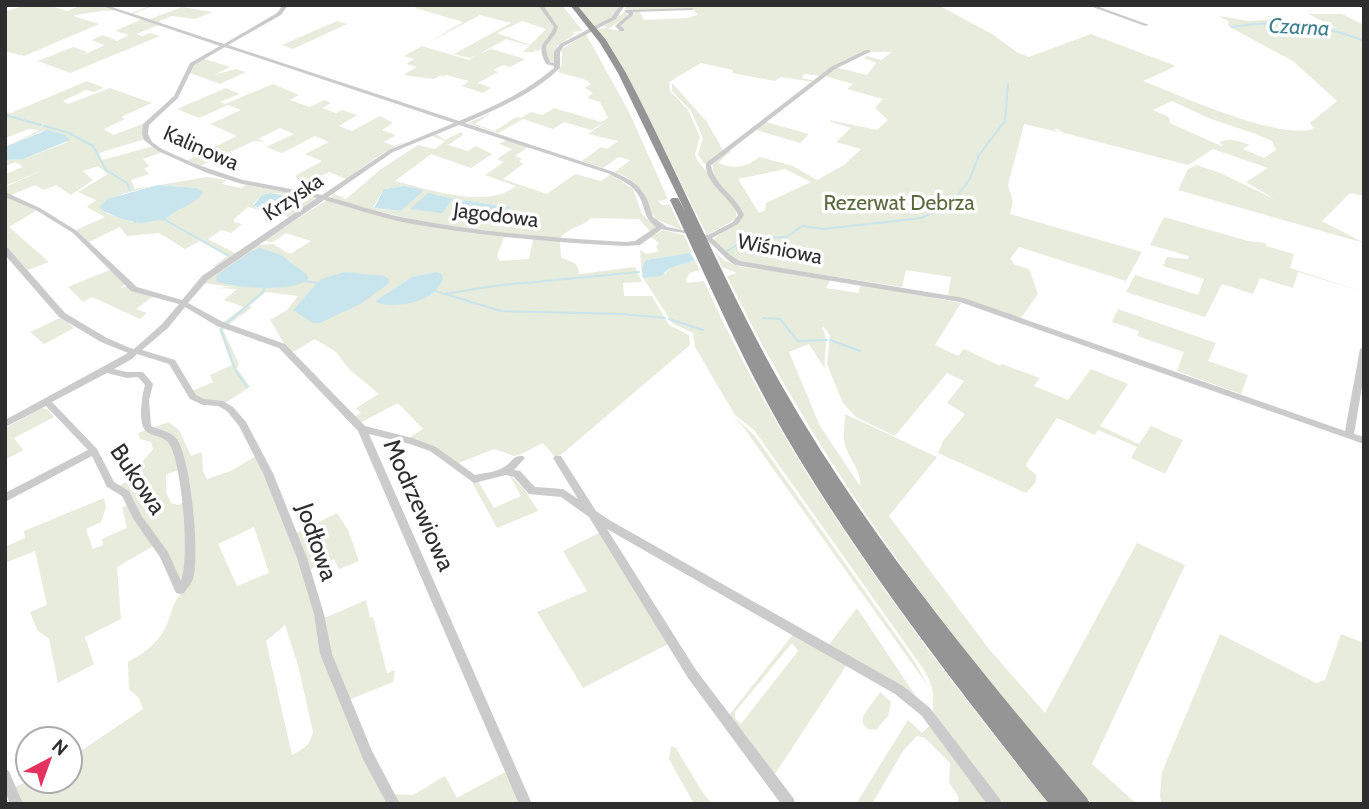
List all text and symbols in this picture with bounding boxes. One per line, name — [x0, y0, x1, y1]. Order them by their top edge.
water label: Czarna — [1268, 12, 1330, 41]
street label: Kalinowa — [160, 120, 243, 175]
street label: Krzyska — [258, 167, 327, 226]
park label: Rezerwat Debrza — [823, 190, 975, 215]
street label: Jagodowa — [451, 197, 540, 232]
street label: Wiśniowa — [736, 228, 825, 269]
street label: Modrzewiowa — [378, 434, 462, 576]
street label: Bukowa — [104, 438, 173, 520]
street label: Jodłowa — [290, 498, 344, 585]
north arrow — [14, 725, 84, 795]
text: N — [47, 734, 72, 761]

